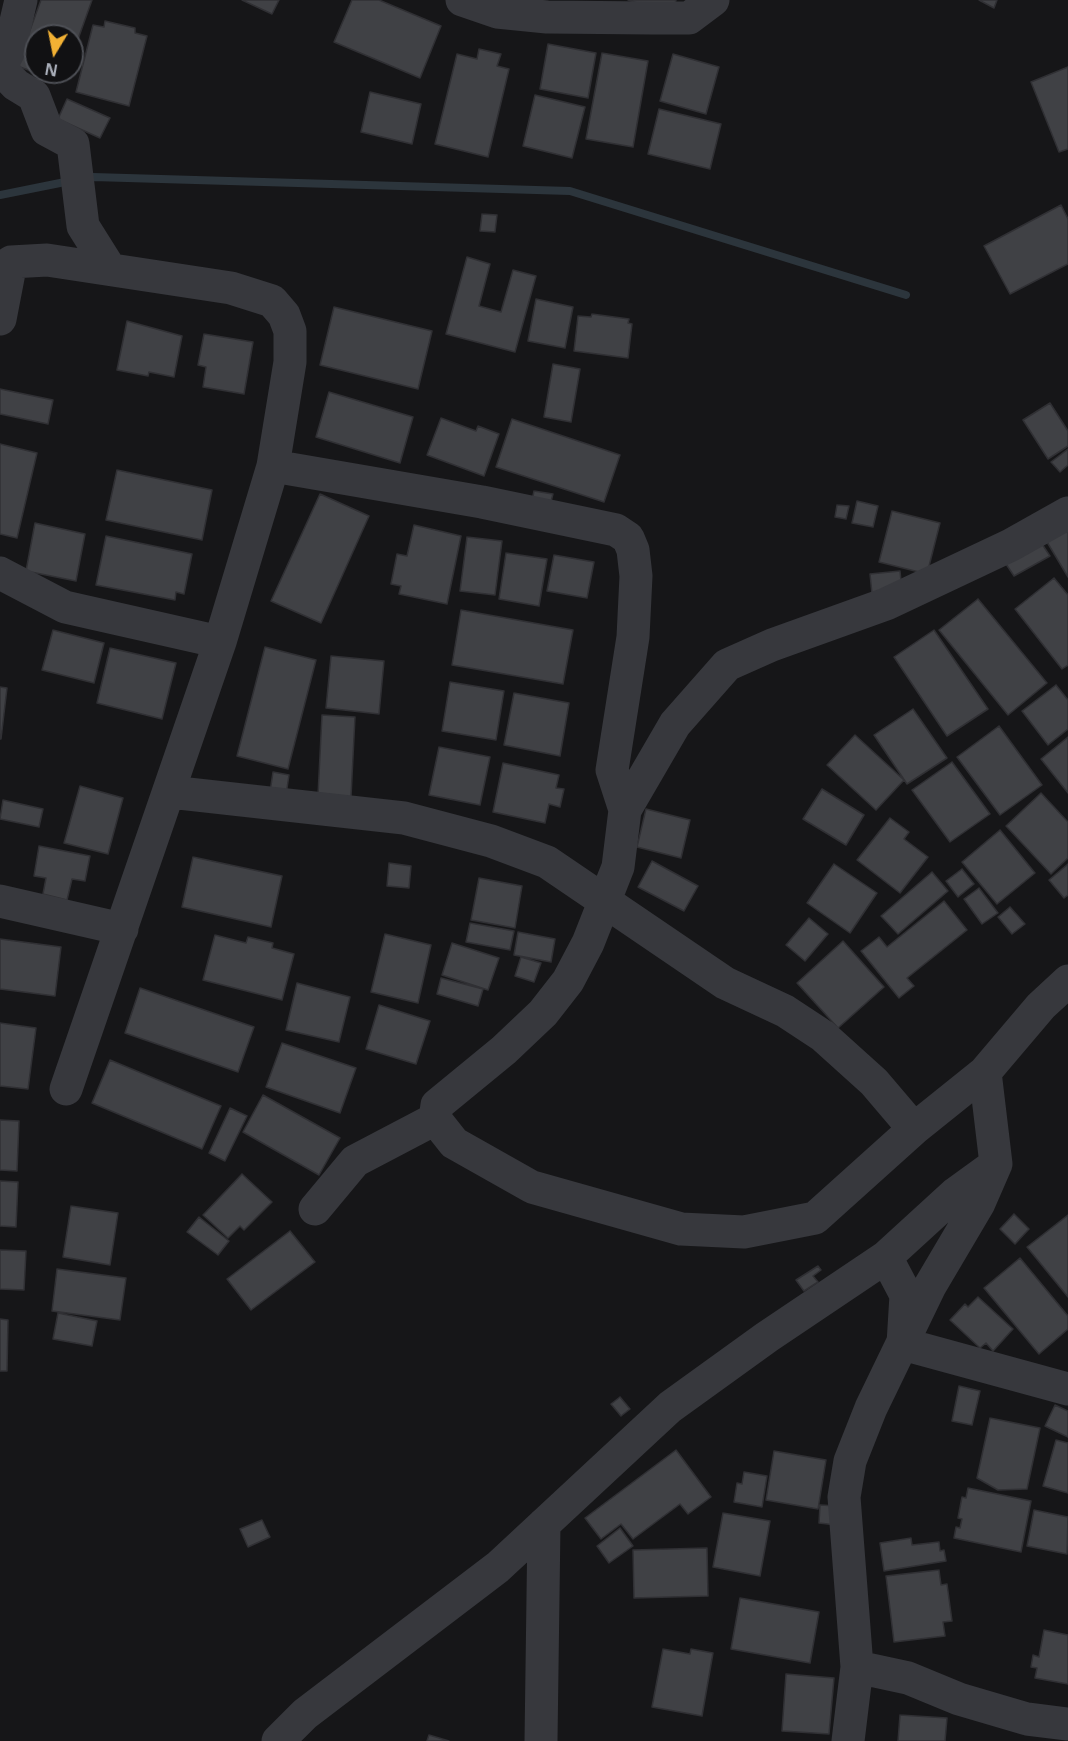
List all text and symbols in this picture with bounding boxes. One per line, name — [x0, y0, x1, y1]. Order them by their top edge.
north arrow — [24, 24, 84, 84]
text: N — [43, 58, 60, 82]

